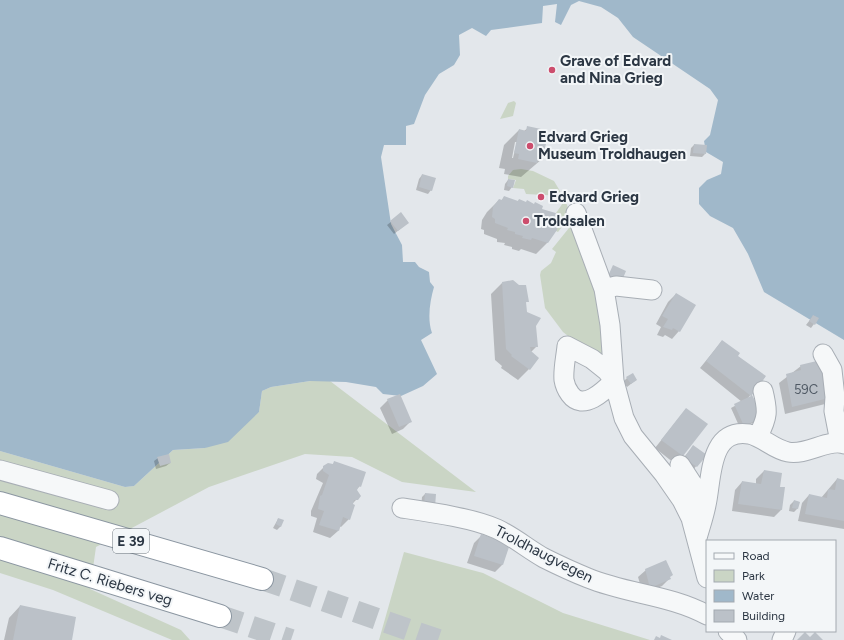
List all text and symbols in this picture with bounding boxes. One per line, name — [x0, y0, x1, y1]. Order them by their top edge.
place label: Grave of Edvard and Nina Grieg — [560, 52, 671, 87]
marker: Grave of Edvard and Nina Grieg — [547, 65, 557, 75]
place label: Edvard Grieg Museum Troldhaugen — [538, 128, 686, 163]
marker: Edvard Grieg Museum Troldhaugen — [525, 141, 535, 151]
place label: Edvard Grieg — [549, 188, 639, 206]
marker: Edvard Grieg — [536, 192, 546, 202]
place label: Troldsalen — [534, 212, 605, 230]
marker: Troldsalen — [521, 216, 531, 226]
house number: 59C — [794, 382, 818, 397]
street label: Troldhaugvegen — [492, 522, 596, 586]
road number: E 39 — [113, 529, 149, 553]
legend — [706, 540, 836, 632]
text: Road — [742, 549, 770, 563]
street label: Fritz C. Riebers veg — [46, 554, 174, 610]
text: Park — [742, 569, 765, 583]
text: Water — [742, 589, 774, 603]
text: Building — [742, 609, 785, 623]

